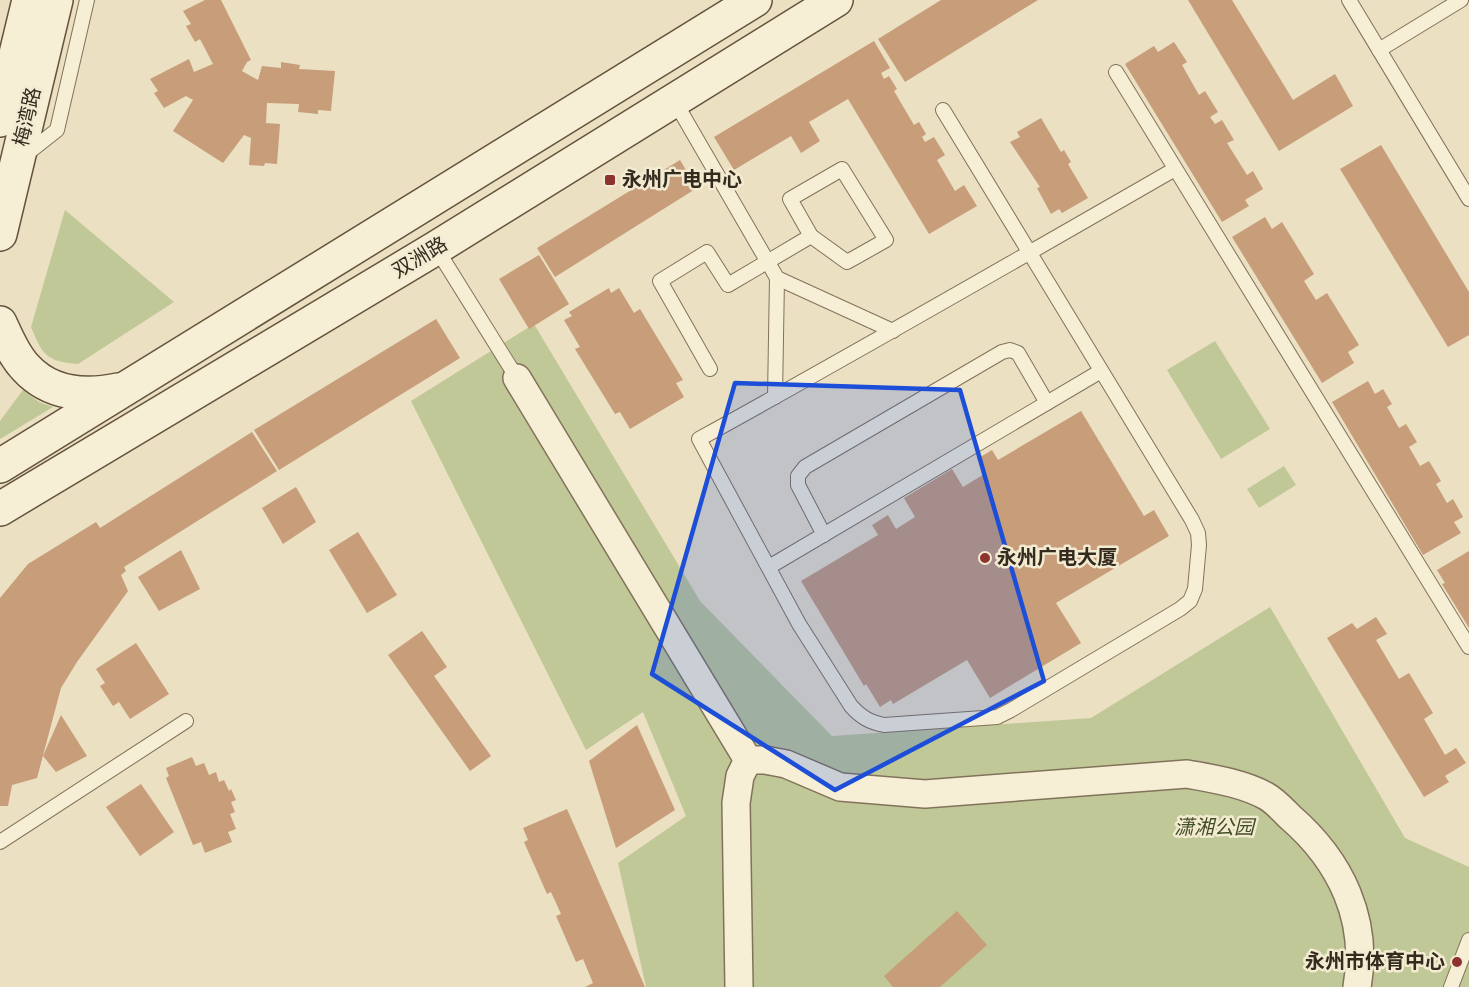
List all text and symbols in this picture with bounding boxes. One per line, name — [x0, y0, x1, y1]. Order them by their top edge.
street label: 梅湾路 — [7, 84, 49, 150]
place label: 永州广电中心 — [622, 165, 742, 195]
marker: 永州广电中心 — [603, 173, 617, 187]
street label: 双洲路 — [387, 230, 453, 286]
place label: 永州广电大厦 — [997, 543, 1117, 573]
marker: 永州广电大厦 — [978, 551, 992, 565]
park label: 潇湘公园 — [1174, 813, 1257, 843]
place label: 永州市体育中心 — [1305, 947, 1445, 977]
marker: 永州市体育中心 — [1450, 955, 1464, 969]

